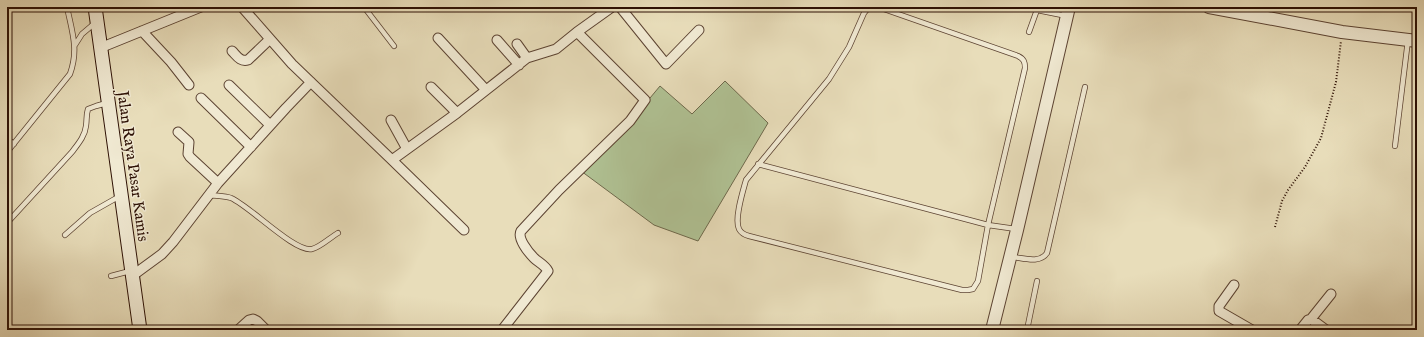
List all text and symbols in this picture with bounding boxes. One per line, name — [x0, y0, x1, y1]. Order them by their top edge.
street label: Jalan Raya Pasar Kamis — [111, 88, 153, 243]

